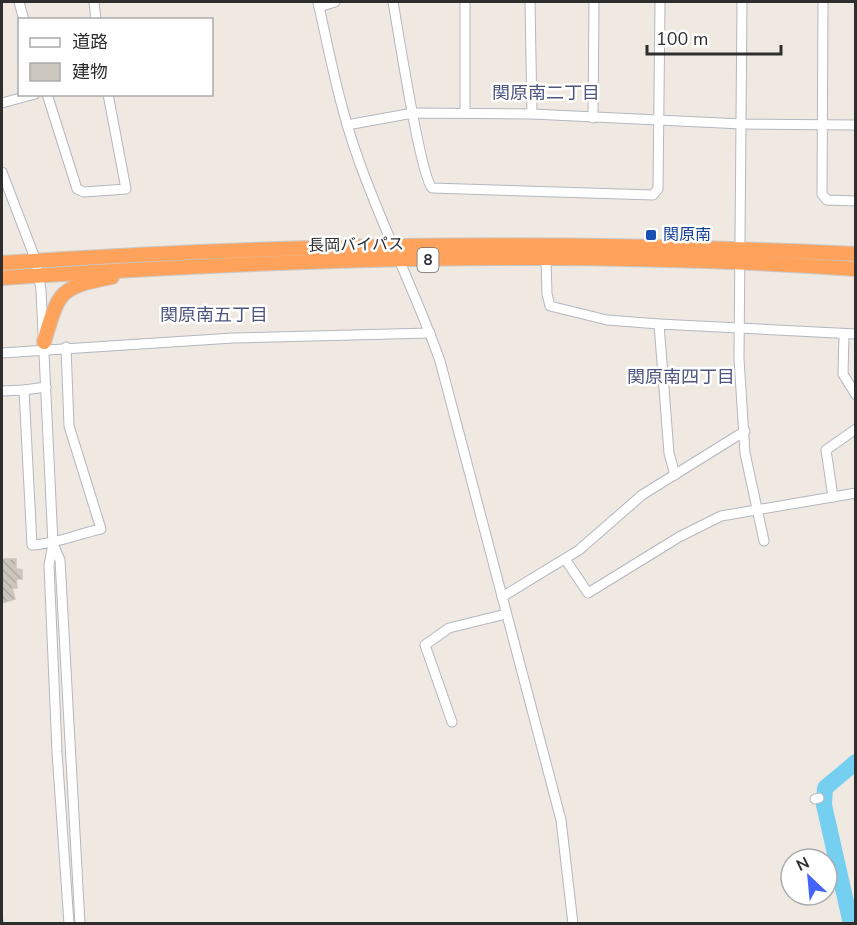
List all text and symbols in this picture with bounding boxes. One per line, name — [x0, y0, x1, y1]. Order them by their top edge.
legend — [18, 18, 213, 96]
scale bar — [647, 18, 780, 56]
text: 100 m — [656, 27, 708, 51]
text: 道路 — [72, 30, 108, 54]
text: 建物 — [72, 60, 108, 84]
district label: 関原南二丁目 — [492, 81, 600, 105]
place label: 関原南 — [663, 224, 711, 246]
marker: 関原南 — [644, 228, 658, 242]
street label: 長岡バイパス — [308, 233, 404, 257]
road number: 8 — [418, 248, 438, 272]
district label: 関原南五丁目 — [160, 303, 268, 327]
district label: 関原南四丁目 — [627, 365, 735, 389]
north arrow — [779, 847, 839, 907]
text: N — [793, 852, 813, 877]

